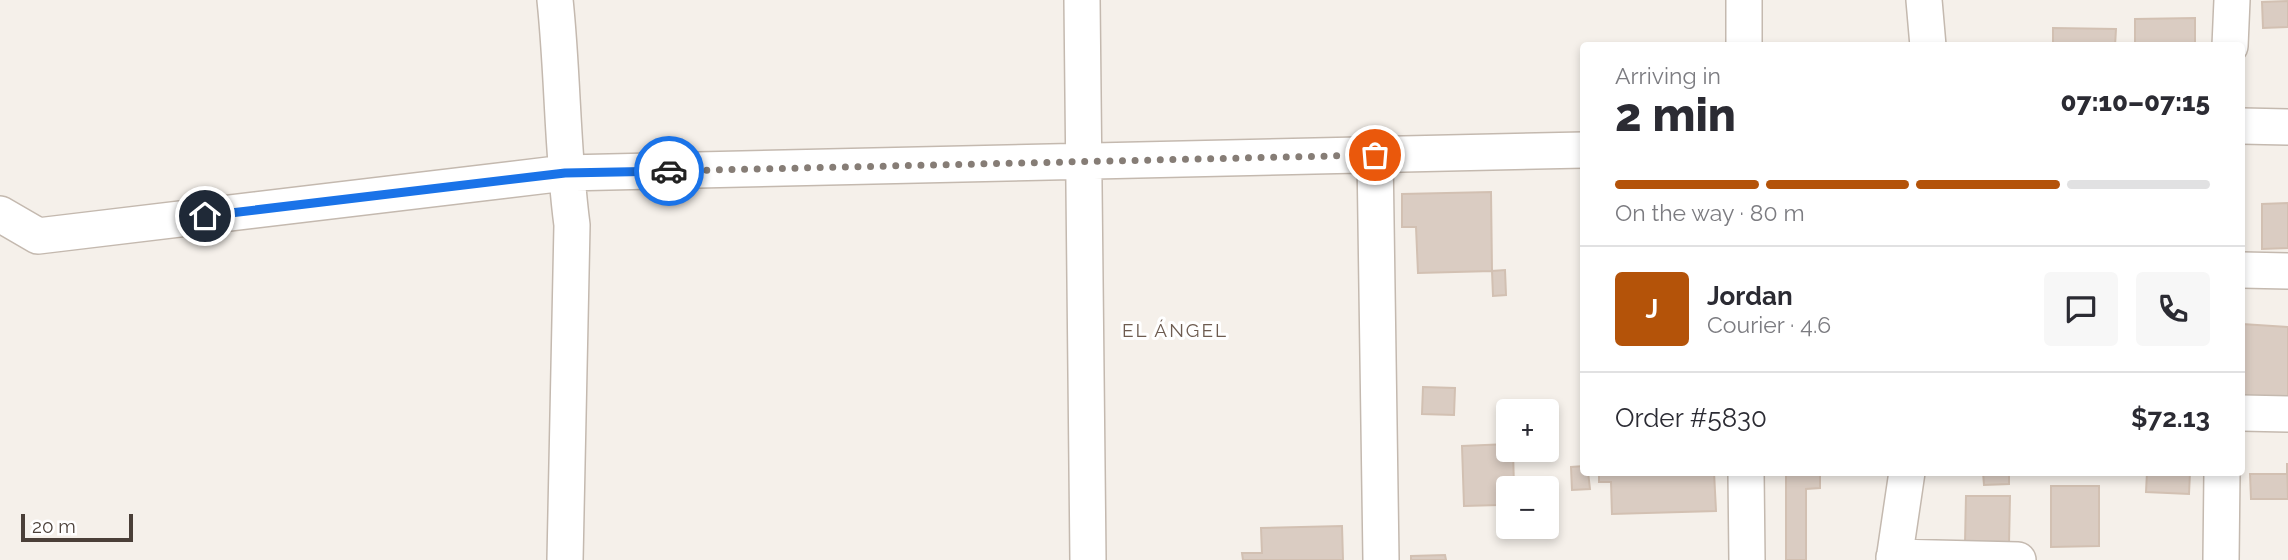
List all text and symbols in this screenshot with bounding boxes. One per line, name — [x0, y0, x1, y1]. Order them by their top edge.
text: Arriving in — [1615, 62, 1721, 89]
text: 07:10–07:15 — [2060, 87, 2210, 117]
text: 2 min — [1615, 88, 1736, 142]
pin — [1345, 125, 1405, 185]
courier — [634, 136, 704, 206]
icon: bag — [1356, 136, 1394, 174]
icon: car — [650, 152, 688, 190]
pin — [175, 186, 235, 246]
icon: home — [186, 197, 224, 235]
text: On the way · 80 m — [1615, 199, 1805, 226]
button: chat — [2044, 272, 2118, 346]
button: phone — [2136, 272, 2210, 346]
text: Jordan — [1707, 281, 1793, 311]
text: J — [1646, 294, 1658, 324]
text: Courier · 4.6 — [1707, 311, 1831, 338]
district label: EL ÁNGEL — [1122, 319, 1228, 341]
map controls — [1496, 399, 1559, 539]
button: + — [1496, 399, 1559, 462]
text: Order #5830 — [1615, 403, 1767, 433]
text: $72.13 — [2131, 403, 2210, 433]
button: − — [1496, 476, 1559, 539]
scale bar — [21, 511, 133, 543]
text: 20 m — [32, 515, 76, 537]

